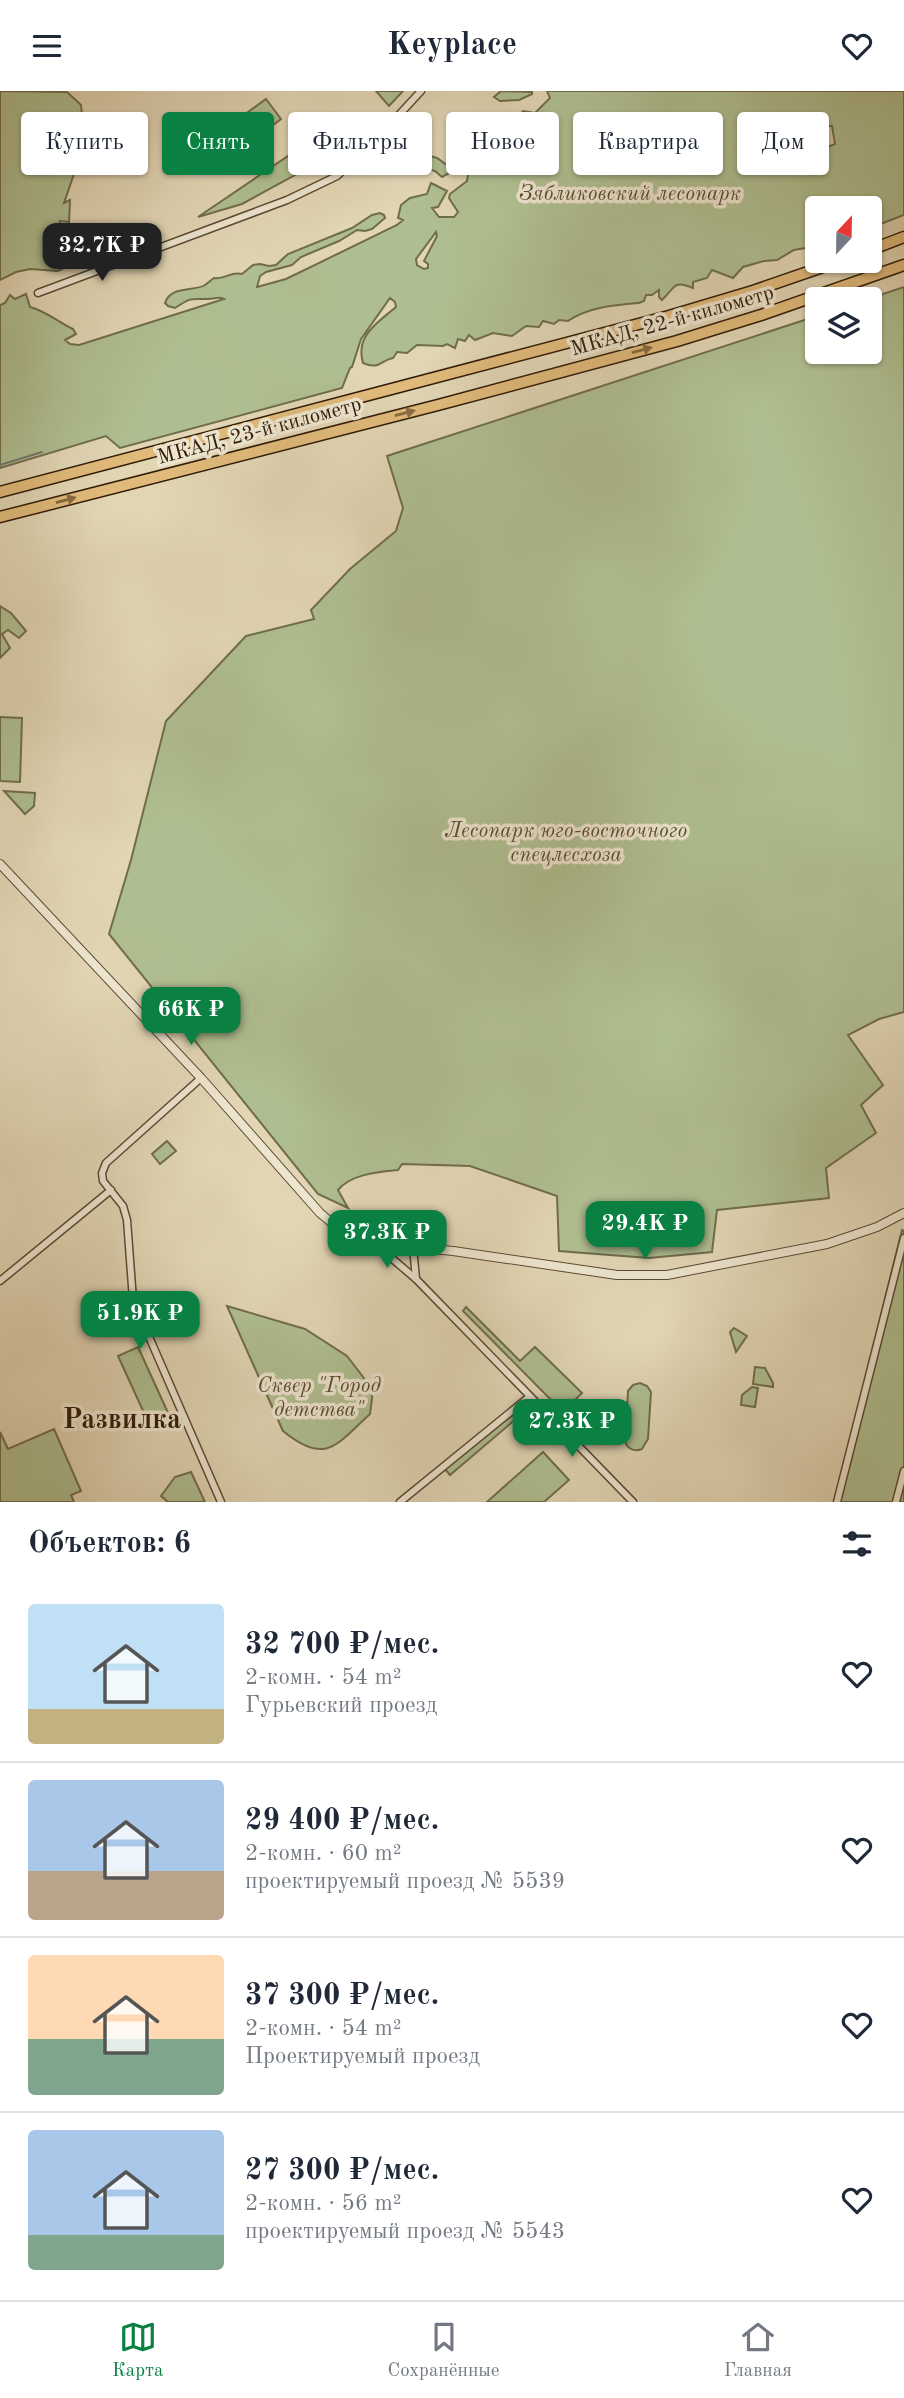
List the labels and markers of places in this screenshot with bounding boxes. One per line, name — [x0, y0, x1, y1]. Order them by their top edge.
pin: 32.7K ₽ — [37, 223, 167, 283]
pin: 66K ₽ — [142, 988, 240, 1047]
pin: 29.4K ₽ — [580, 1201, 710, 1261]
pin: 37.3K ₽ — [322, 1211, 452, 1270]
pin: 51.9K ₽ — [75, 1291, 205, 1351]
pin: 27.3K ₽ — [507, 1399, 637, 1459]

